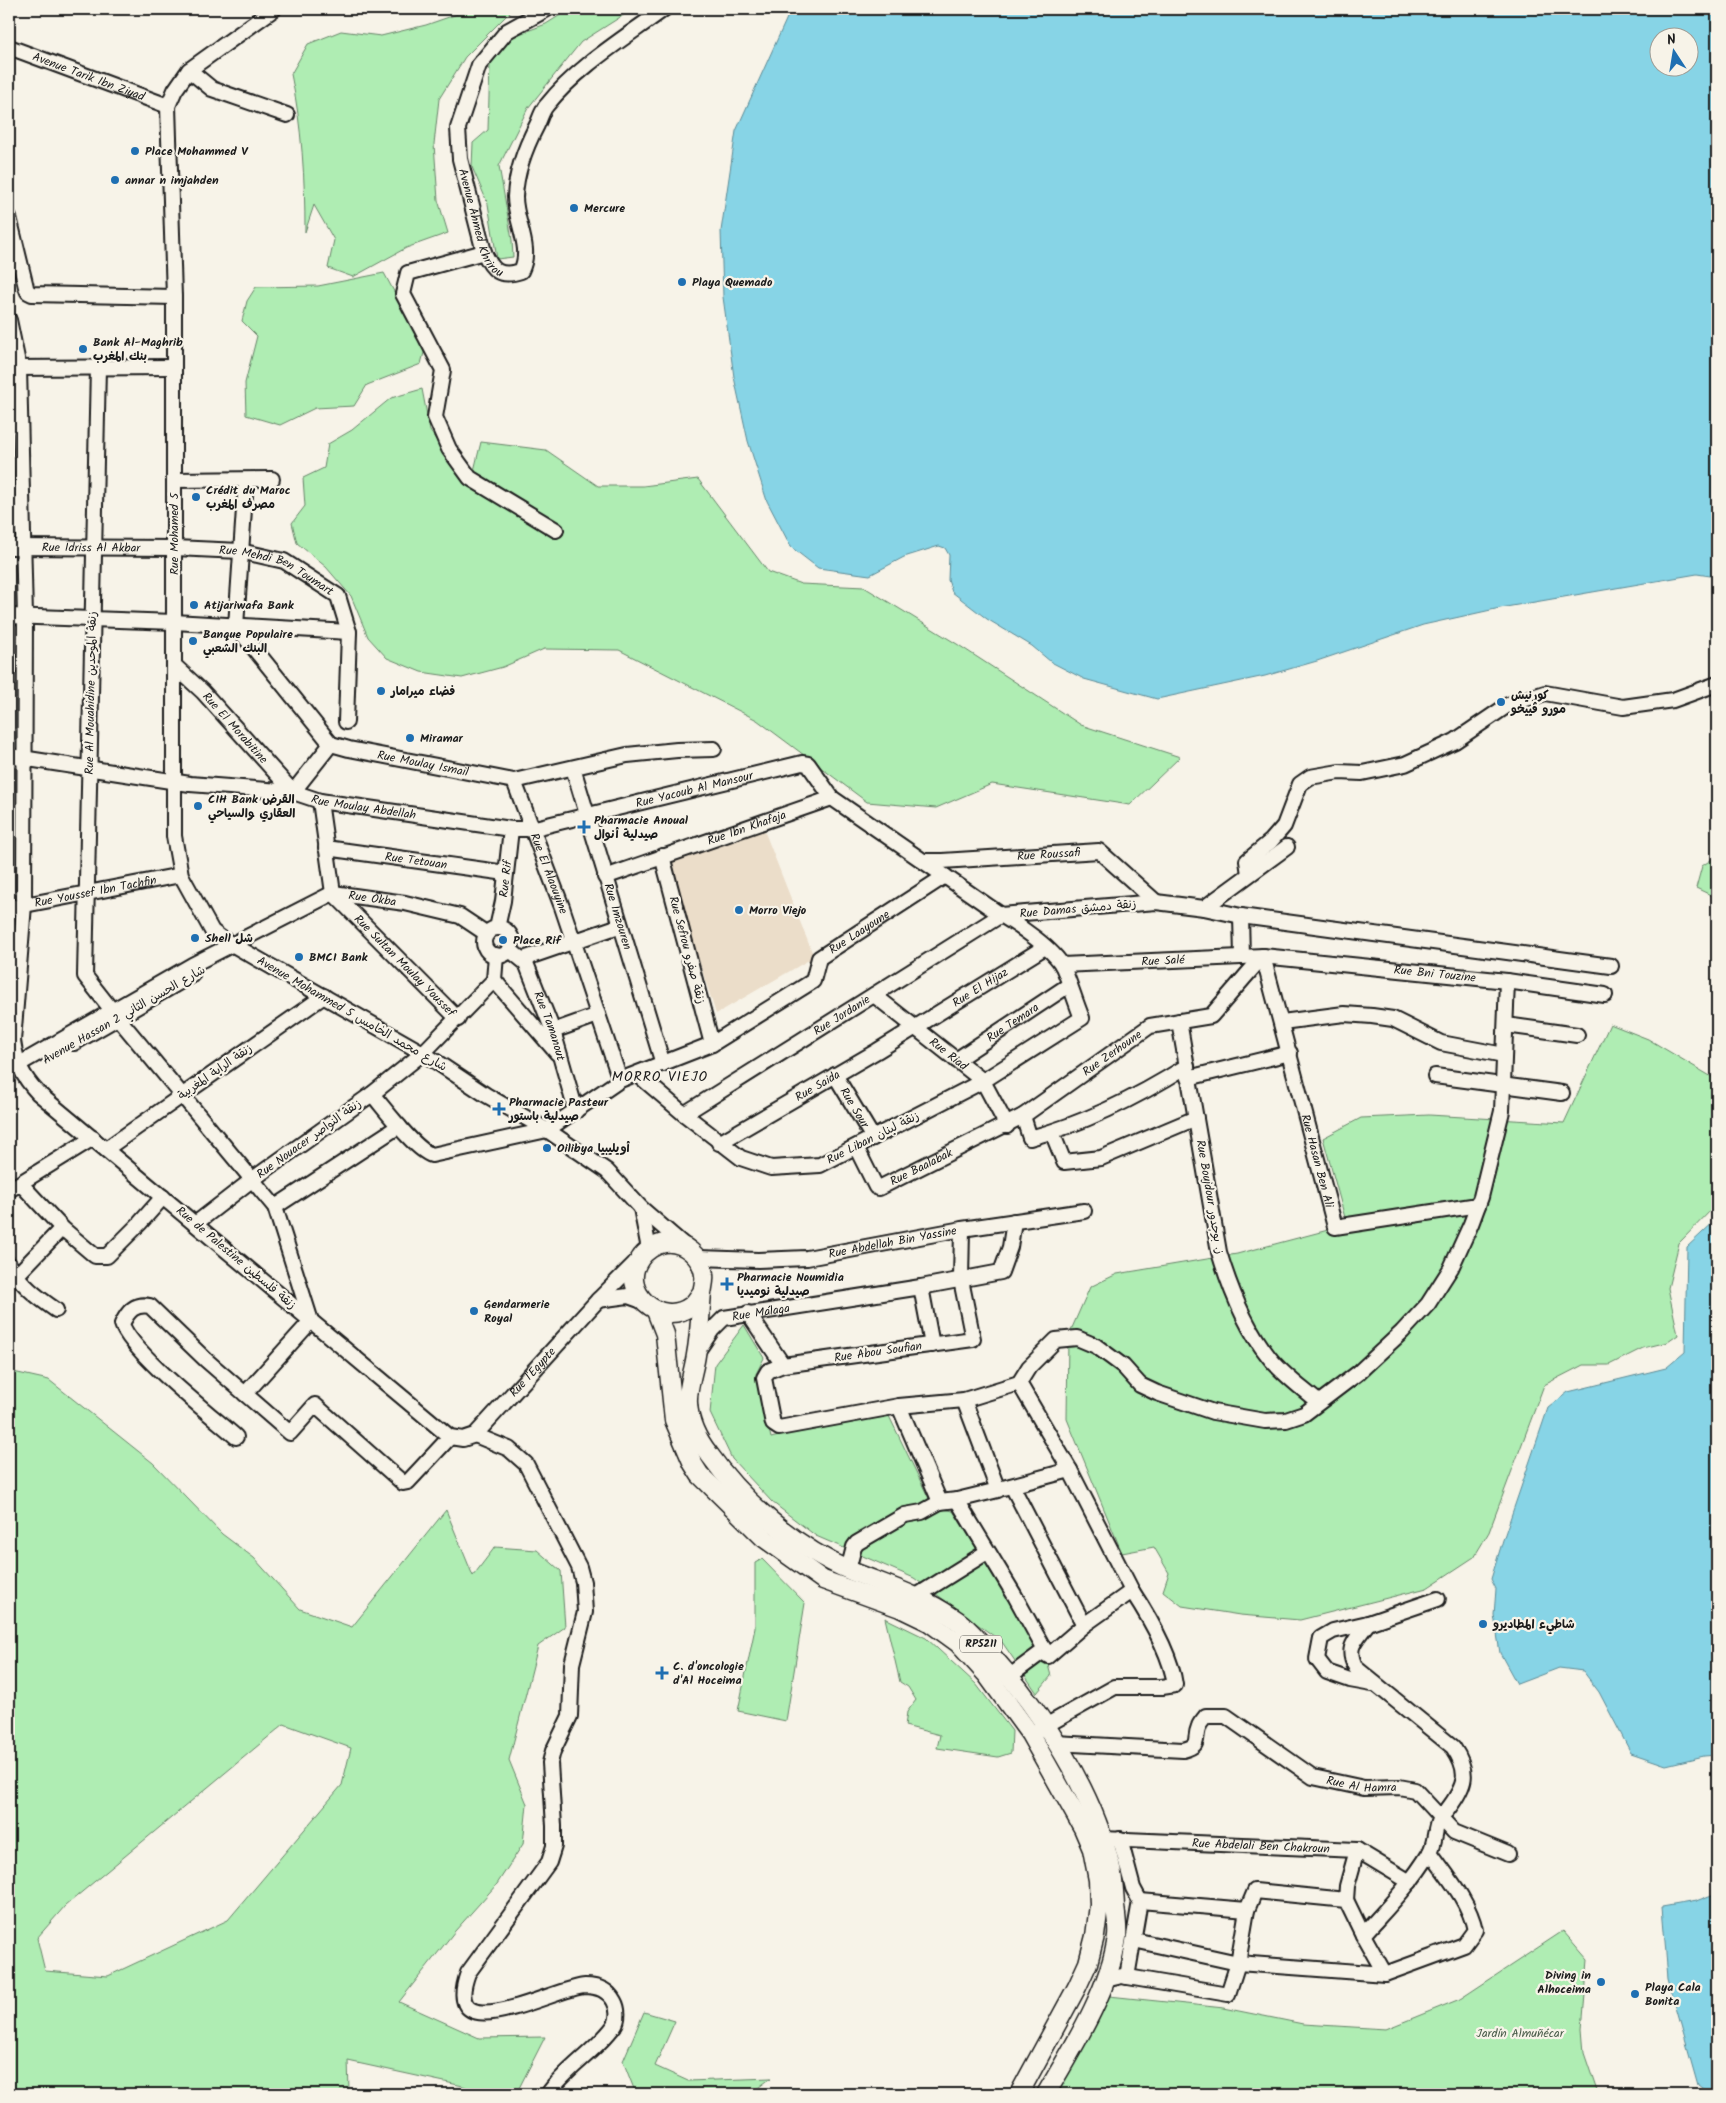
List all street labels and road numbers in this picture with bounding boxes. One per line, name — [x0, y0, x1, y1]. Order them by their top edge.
street label: Avenue Tarik Ibn Ziyad — [30, 47, 148, 106]
street label: Avenue Ahmed Khrirou — [453, 166, 506, 282]
street label: Rue Mohamed 5 — [165, 491, 184, 575]
street label: Rue Idriss Al Akbar — [42, 538, 141, 557]
street label: Rue Mehdi Ben Toumart — [219, 541, 338, 601]
street label: Rue Al Mouahidine زنقة الموحدين — [80, 611, 102, 775]
street label: Rue El Morabitine — [198, 688, 273, 768]
street label: Rue Moulay Ismail — [376, 745, 470, 781]
street label: Rue Yacoub Al Mansour — [634, 766, 756, 813]
street label: Rue Moulay Abdellah — [309, 789, 417, 824]
street label: Rue Ibn Khafaja — [705, 805, 789, 850]
street label: Rue El Alaouyine — [525, 830, 573, 917]
street label: Rue Roussafi — [1017, 843, 1082, 866]
street label: Rue Tetouan — [384, 847, 449, 874]
street label: Rue Rif — [494, 858, 517, 898]
street label: Rue Youssef Ibn Tachfin — [33, 870, 158, 912]
street label: Rue Imzouren — [599, 881, 637, 952]
street label: Rue Okba — [347, 886, 398, 911]
street label: Rue Sefrou زنقة صفرو — [664, 894, 710, 1006]
street label: Rue Damas زنقة دمشق — [1019, 894, 1137, 924]
street label: Rue Laayoune — [825, 905, 894, 959]
street label: Rue Sultan Moulay Youssef — [350, 910, 461, 1022]
street label: Rue Salé — [1141, 950, 1186, 971]
street label: Avenue Mohammed 5 شارع محمد الخامس — [253, 952, 451, 1076]
street label: Avenue Hassan 2 شارع الحسن الثاني — [39, 960, 209, 1070]
street label: Rue Bni Touzine — [1393, 960, 1477, 987]
street label: Rue El Hijaz — [948, 963, 1012, 1012]
street label: Rue Tamanout — [529, 988, 571, 1063]
street label: Rue Jordanie — [809, 990, 874, 1040]
street label: Rue Temara — [983, 998, 1043, 1047]
street label: Rue Zerhoune — [1078, 1025, 1146, 1081]
street label: Rue Riad — [925, 1033, 973, 1076]
street label: زنقة الراية المغربية — [174, 1039, 256, 1105]
street label: Rue Saida — [791, 1065, 844, 1106]
street label: Rue Sour — [835, 1084, 875, 1132]
street label: Rue Nouacer زنقة النواصر — [253, 1094, 365, 1184]
street label: Rue Liban زنقة لبنان — [823, 1106, 923, 1170]
street label: Rue Hasan Ben Ali — [1296, 1112, 1339, 1211]
street label: Rue Boujdour ز. بوجدور — [1191, 1138, 1229, 1256]
street label: Rue Baalabak — [886, 1143, 956, 1191]
street label: Rue de Palestine زنقة فلسطين — [172, 1202, 300, 1314]
street label: Rue Abdellah Bin Yassine — [827, 1221, 959, 1263]
street label: Rue Málaga — [731, 1298, 791, 1326]
street label: Rue Abou Soufian — [833, 1336, 923, 1368]
street label: Rue l'Egypte — [504, 1342, 561, 1401]
road number: RP5211 — [960, 1636, 1002, 1652]
street label: Rue Al Hamra — [1324, 1771, 1397, 1798]
street label: Rue Abdelali Ben Chakroun — [1191, 1833, 1330, 1858]

